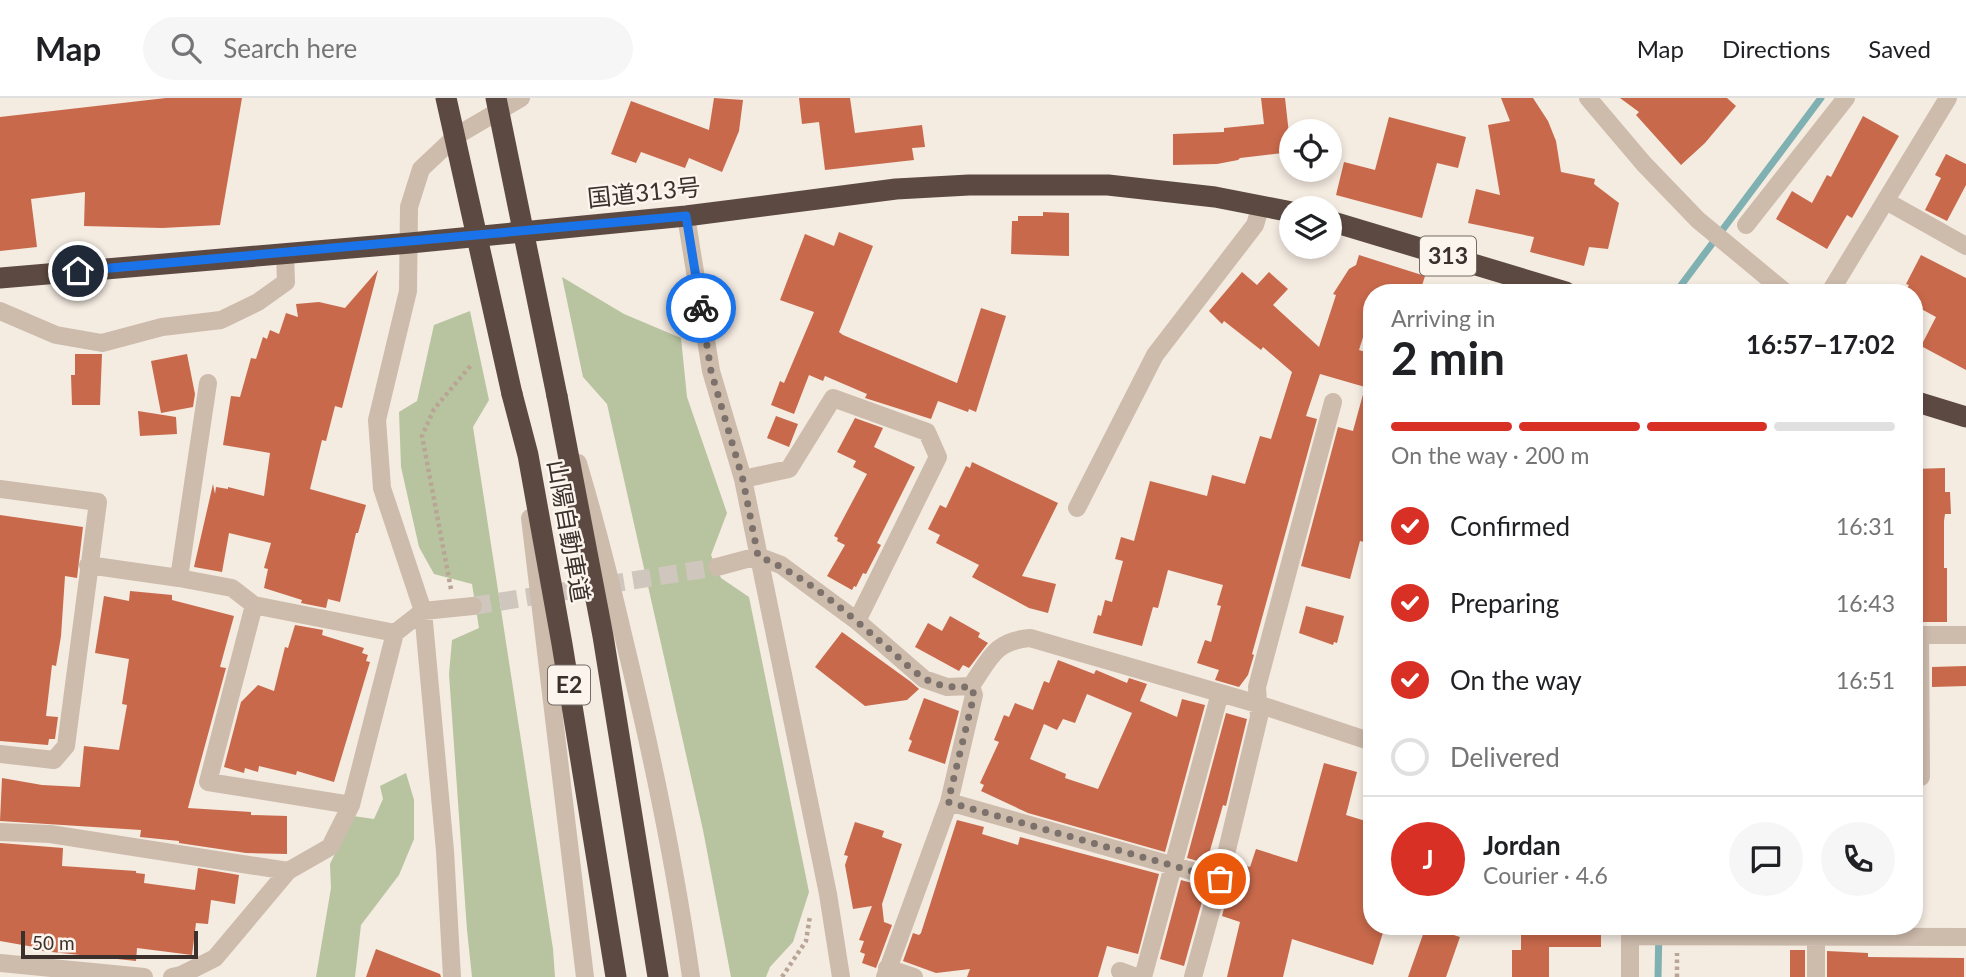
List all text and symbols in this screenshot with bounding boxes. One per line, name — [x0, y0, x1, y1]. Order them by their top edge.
search box — [143, 17, 633, 80]
text: Map — [35, 28, 101, 68]
icon: search — [167, 29, 205, 67]
text: Search here — [223, 32, 357, 64]
text: Map — [1637, 34, 1684, 63]
text: Directions — [1722, 34, 1830, 63]
text: Saved — [1868, 34, 1931, 63]
map controls — [1279, 119, 1342, 259]
button: locate — [1279, 119, 1342, 182]
street label: 国道313号 — [586, 171, 702, 212]
button: layers — [1279, 196, 1342, 259]
road number: 313 — [1420, 237, 1476, 276]
pin — [48, 241, 108, 301]
icon: home — [59, 252, 97, 290]
courier — [666, 273, 736, 343]
icon: bike — [682, 289, 720, 327]
text: Arriving in — [1391, 304, 1495, 332]
text: 16:57–17:02 — [1746, 328, 1895, 360]
text: 2 min — [1391, 330, 1505, 385]
text: On the way · 200 m — [1391, 441, 1590, 469]
street label: 山陽自動車道 — [543, 457, 596, 604]
icon: check — [1391, 507, 1429, 545]
text: Confirmed — [1450, 510, 1570, 542]
text: 16:31 — [1836, 512, 1895, 540]
icon: check — [1391, 584, 1429, 622]
text: Preparing — [1450, 587, 1559, 619]
text: 16:43 — [1836, 589, 1895, 617]
icon: check — [1391, 661, 1429, 699]
text: On the way — [1450, 664, 1582, 696]
road number: E2 — [548, 666, 590, 705]
text: 16:51 — [1836, 666, 1895, 694]
text: Delivered — [1450, 741, 1560, 773]
button: chat — [1729, 822, 1803, 896]
button: phone — [1821, 822, 1895, 896]
text: Jordan — [1483, 829, 1561, 861]
text: J — [1422, 843, 1434, 875]
pin — [1190, 849, 1250, 909]
icon: bag — [1201, 860, 1239, 898]
text: Courier · 4.6 — [1483, 861, 1608, 889]
scale bar — [21, 928, 198, 960]
text: 50 m — [32, 931, 75, 954]

